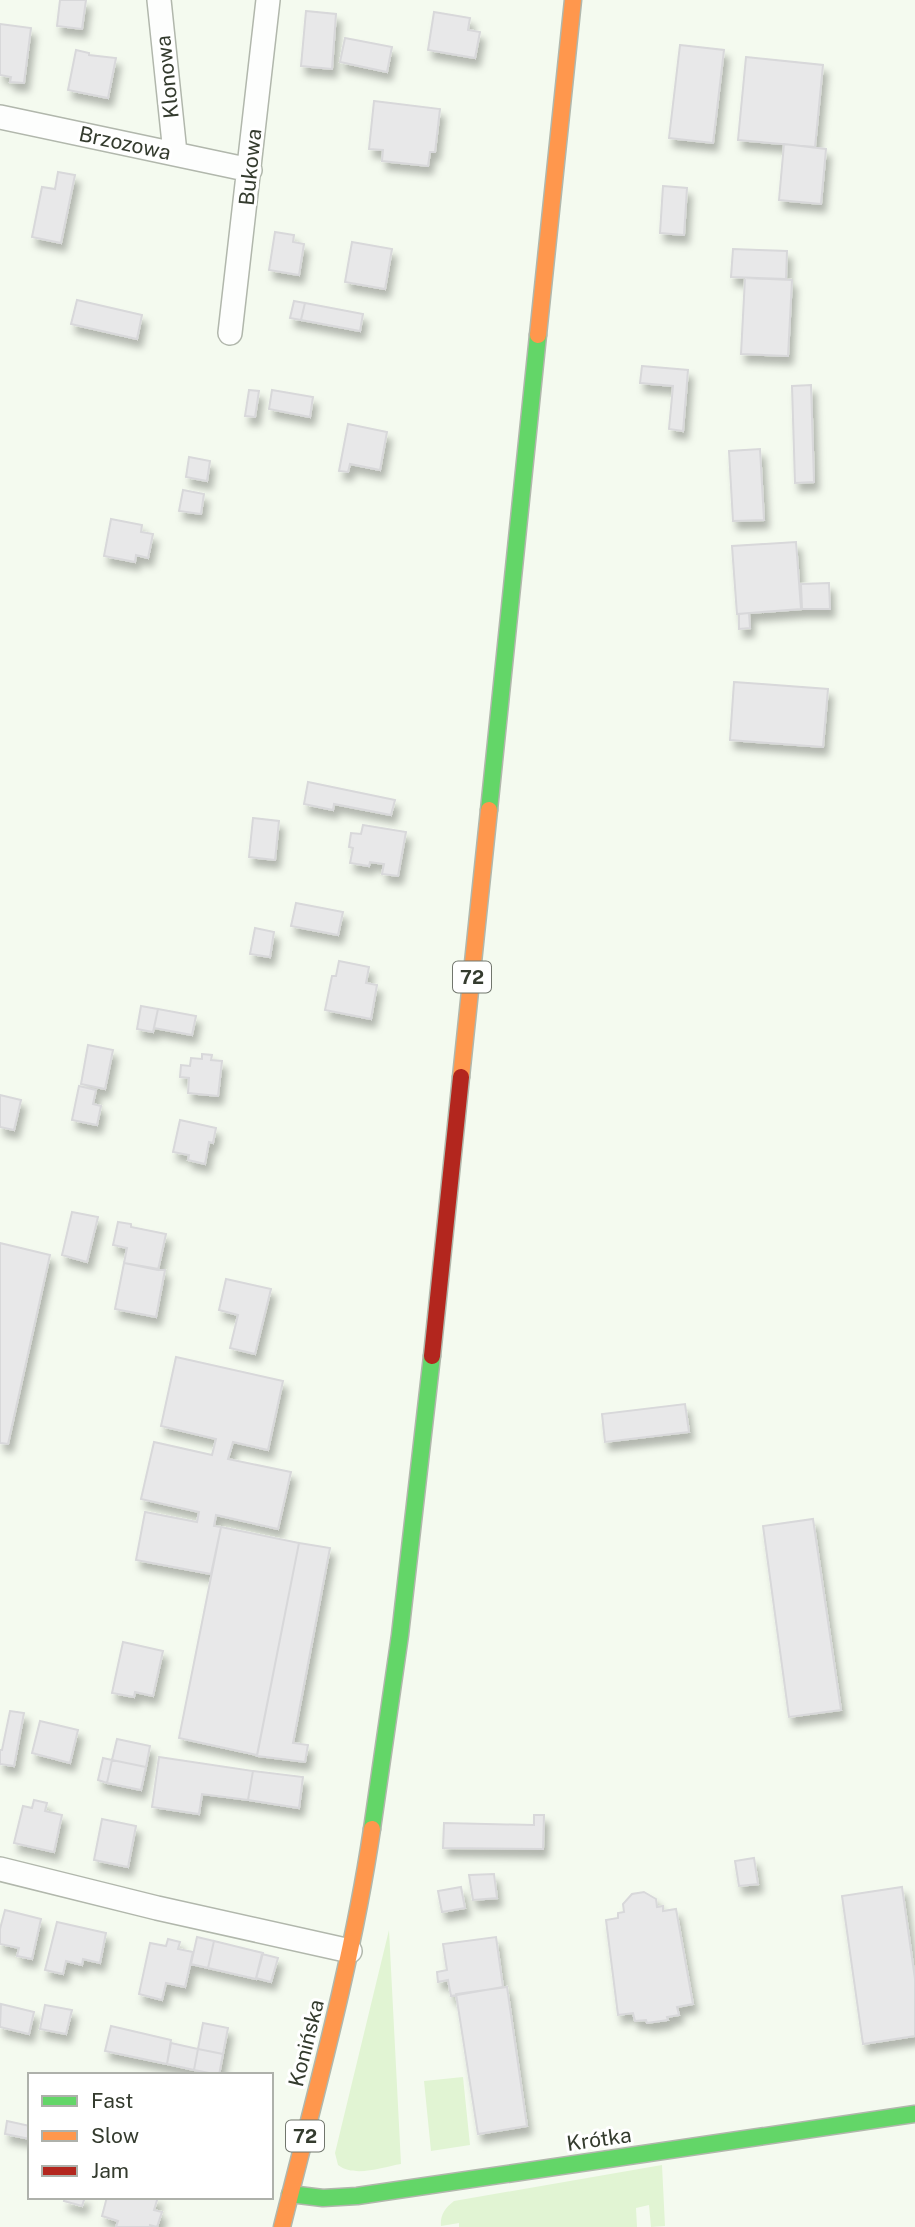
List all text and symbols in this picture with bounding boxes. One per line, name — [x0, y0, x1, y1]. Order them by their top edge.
street label: Klonowa — [150, 34, 184, 120]
street label: Brzozowa — [77, 121, 173, 165]
street label: Bukowa — [234, 127, 266, 207]
road number: 72 — [453, 962, 491, 993]
street label: Konińska — [283, 1997, 329, 2089]
legend — [28, 2073, 273, 2199]
text: Fast — [91, 2088, 133, 2113]
road number: 72 — [286, 2120, 324, 2152]
street label: Krótka — [565, 2122, 633, 2156]
text: Slow — [91, 2123, 139, 2148]
text: Jam — [91, 2158, 129, 2183]

